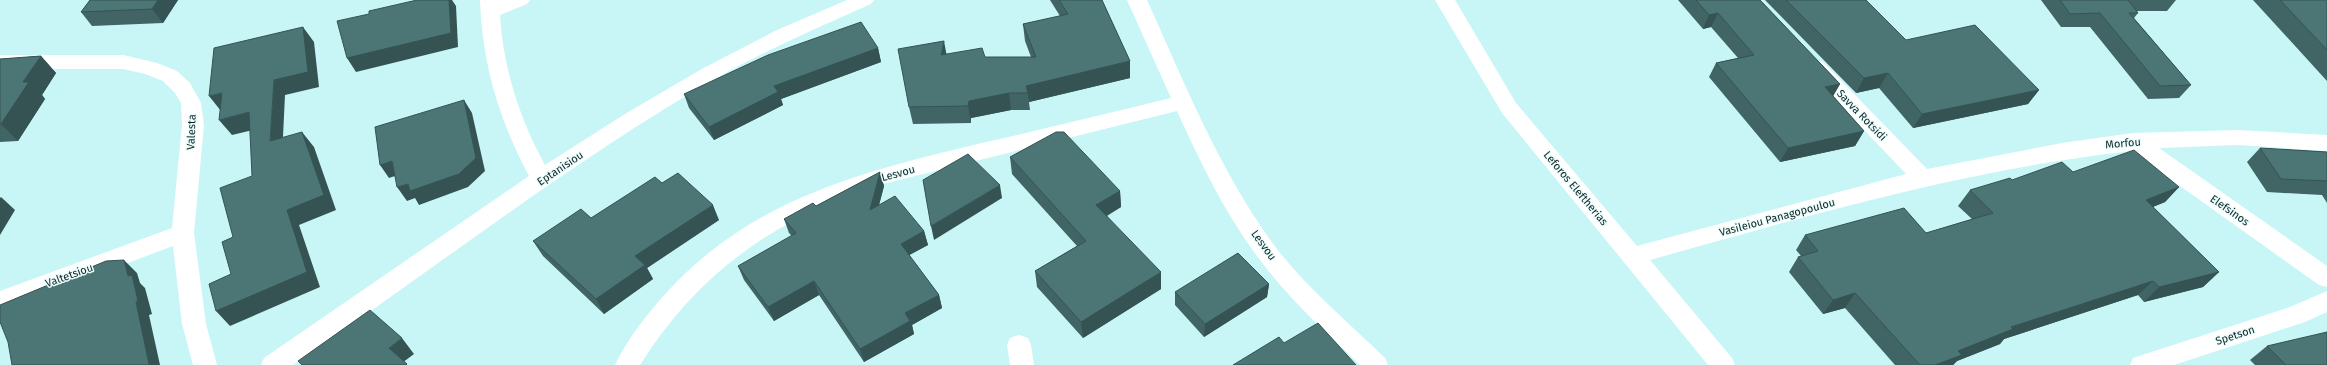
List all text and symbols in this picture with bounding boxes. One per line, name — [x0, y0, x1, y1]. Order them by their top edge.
street label: Savva Rotsidi — [1834, 87, 1889, 144]
street label: Valesta — [184, 114, 199, 150]
street label: Morfou — [2105, 135, 2141, 152]
street label: Eptanisiou — [535, 148, 586, 189]
street label: Leforos Eleftherias — [1541, 149, 1610, 228]
street label: Lesvou — [880, 163, 916, 184]
street label: Elefsinos — [2208, 192, 2252, 229]
street label: Vasileiou Panagopoulou — [1718, 196, 1836, 239]
street label: Lesvou — [1248, 228, 1279, 263]
street label: Valtetsiou — [44, 261, 95, 290]
street label: Spetson — [2214, 323, 2256, 348]

